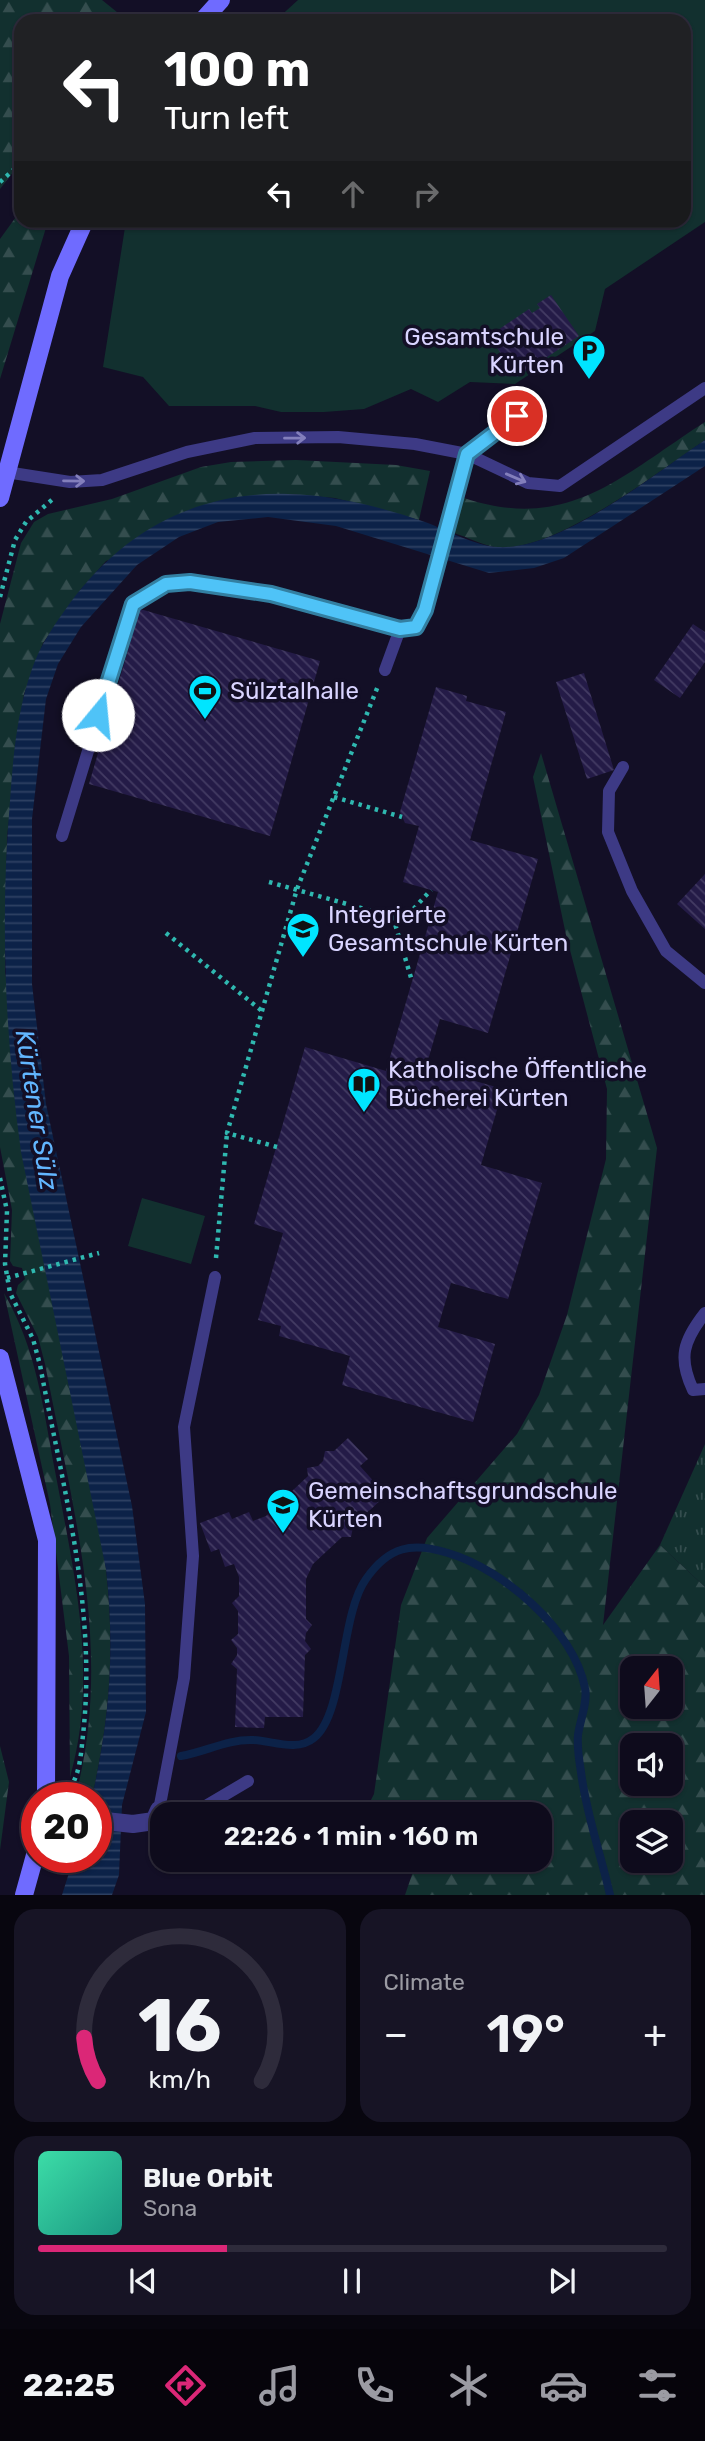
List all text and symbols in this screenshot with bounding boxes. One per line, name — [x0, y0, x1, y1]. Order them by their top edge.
text: 100 m — [164, 40, 310, 98]
icon: left — [49, 42, 140, 133]
text: Turn left — [164, 99, 289, 137]
icon: left — [261, 175, 299, 213]
icon: ahead — [334, 175, 372, 213]
icon: right — [407, 175, 445, 213]
place label: Gesamtschule Kürten — [404, 323, 564, 379]
parking icon: Gesamtschule Kürten — [570, 332, 608, 381]
pin — [487, 386, 547, 446]
icon: arrive — [498, 397, 536, 435]
one-way arrow — [283, 431, 306, 444]
one-way arrow — [504, 472, 526, 485]
one-way arrow — [62, 474, 85, 488]
sports icon: Sülztalhalle — [186, 672, 224, 721]
place label: Sülztalhalle — [230, 677, 359, 705]
position arrow — [61, 678, 135, 752]
place label: Integrierte Gesamtschule Kürten — [328, 901, 568, 957]
school or university icon: Integrierte Gesamtschule Kürten — [284, 910, 322, 959]
water label: Kürtener Sülz — [9, 1028, 65, 1193]
place label: Katholische Öffentliche Bücherei Kürten — [388, 1056, 647, 1112]
library icon: Katholische Öffentliche Bücherei Kürten — [345, 1065, 383, 1114]
place label: Gemeinschaftsgrundschule Kürten — [308, 1477, 618, 1533]
school or university icon: Gemeinschaftsgrundschule Kürten — [264, 1486, 302, 1535]
north arrow — [620, 1656, 682, 1718]
map controls — [620, 1656, 683, 1873]
button: sound — [620, 1733, 683, 1796]
speed limit sign: 20 — [21, 1782, 112, 1873]
button: layers — [620, 1810, 683, 1873]
text: 22:26 · 1 min · 160 m — [224, 1821, 478, 1852]
text: Climate — [384, 1968, 465, 1996]
text: 16 — [138, 1984, 222, 2070]
text: 19° — [486, 2003, 565, 2065]
text: − — [384, 2011, 408, 2057]
text: + — [643, 2011, 667, 2057]
text: km/h — [149, 2065, 211, 2094]
text: Blue Orbit — [143, 2163, 273, 2194]
text: Sona — [143, 2194, 197, 2222]
icon: previous — [124, 2262, 162, 2300]
icon: pause — [333, 2262, 371, 2300]
icon: next — [543, 2262, 581, 2300]
icon: directions — [161, 2361, 210, 2410]
icon: music — [255, 2361, 304, 2410]
icon: phone — [350, 2361, 399, 2410]
icon: climate — [444, 2361, 493, 2410]
icon: car — [539, 2361, 588, 2410]
icon: filters — [633, 2361, 682, 2410]
text: 22:25 — [23, 2366, 115, 2404]

